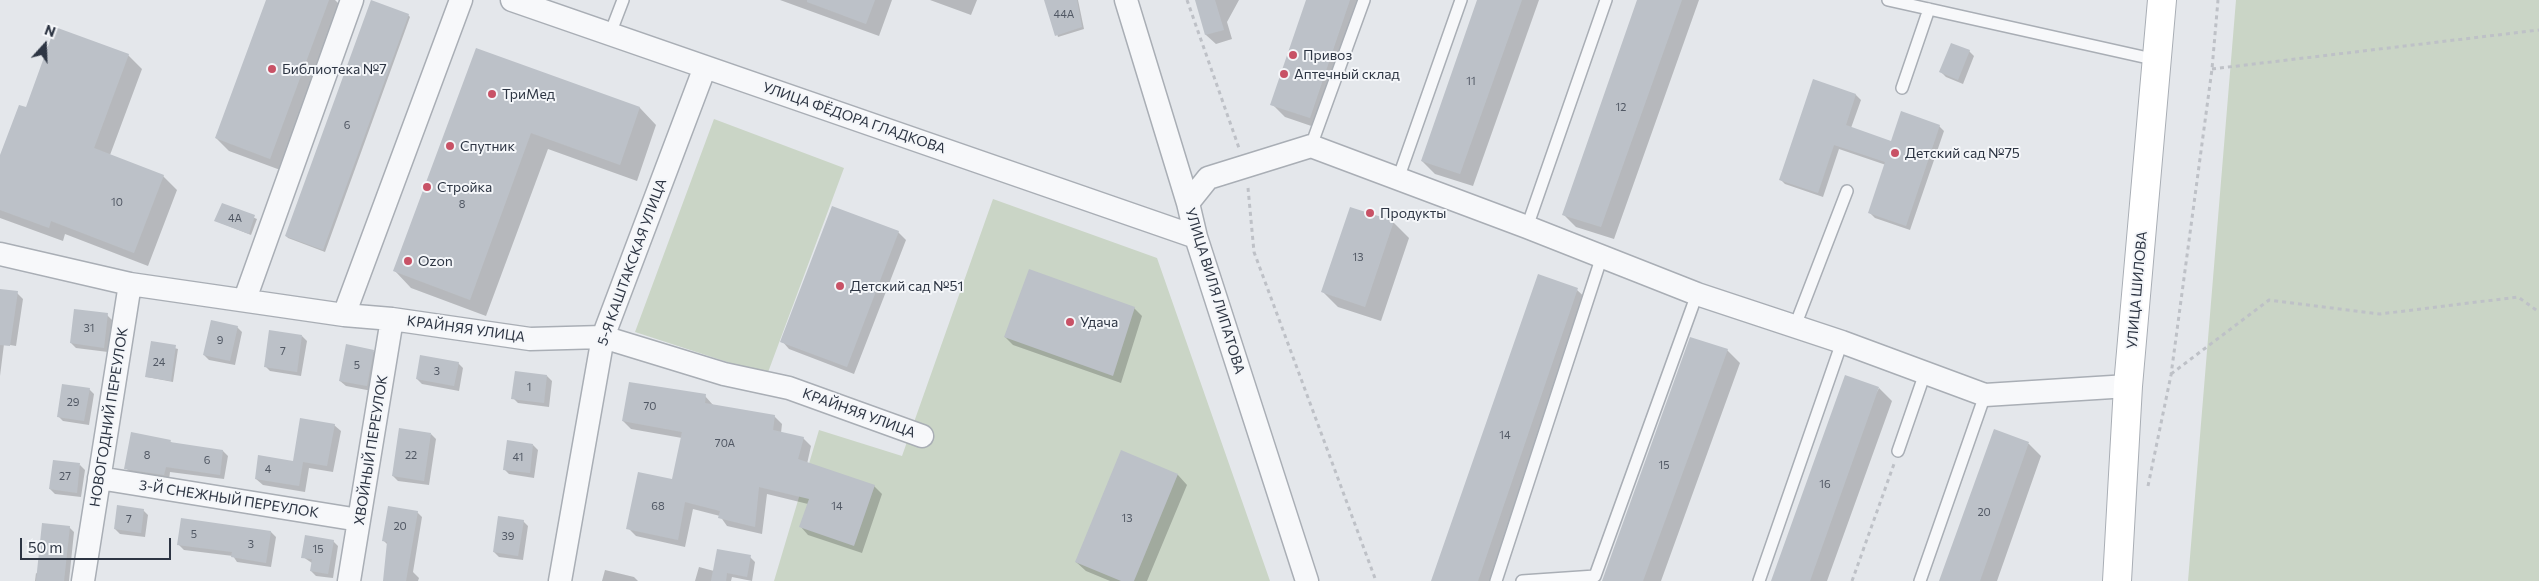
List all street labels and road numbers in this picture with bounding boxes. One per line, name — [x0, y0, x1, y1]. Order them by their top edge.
street label: УЛИЦА ФЁДОРА ГЛАДКОВА — [760, 79, 948, 157]
street label: 5-Я КАШТАКСКАЯ УЛИЦА — [594, 176, 670, 348]
street label: УЛИЦА ВИЛЯ ЛИПАТОВА — [1182, 206, 1248, 376]
street label: УЛИЦА ШИЛОВА — [2123, 230, 2151, 350]
street label: КРАЙНЯЯ УЛИЦА — [406, 312, 526, 346]
street label: НОВОГОДНИЙ ПЕРЕУЛОК — [86, 326, 132, 508]
street label: ХВОЙНЫЙ ПЕРЕУЛОК — [351, 374, 391, 526]
street label: КРАЙНЯЯ УЛИЦА — [800, 385, 918, 441]
street label: 3-Й СНЕЖНЫЙ ПЕРЕУЛОК — [138, 477, 320, 521]

